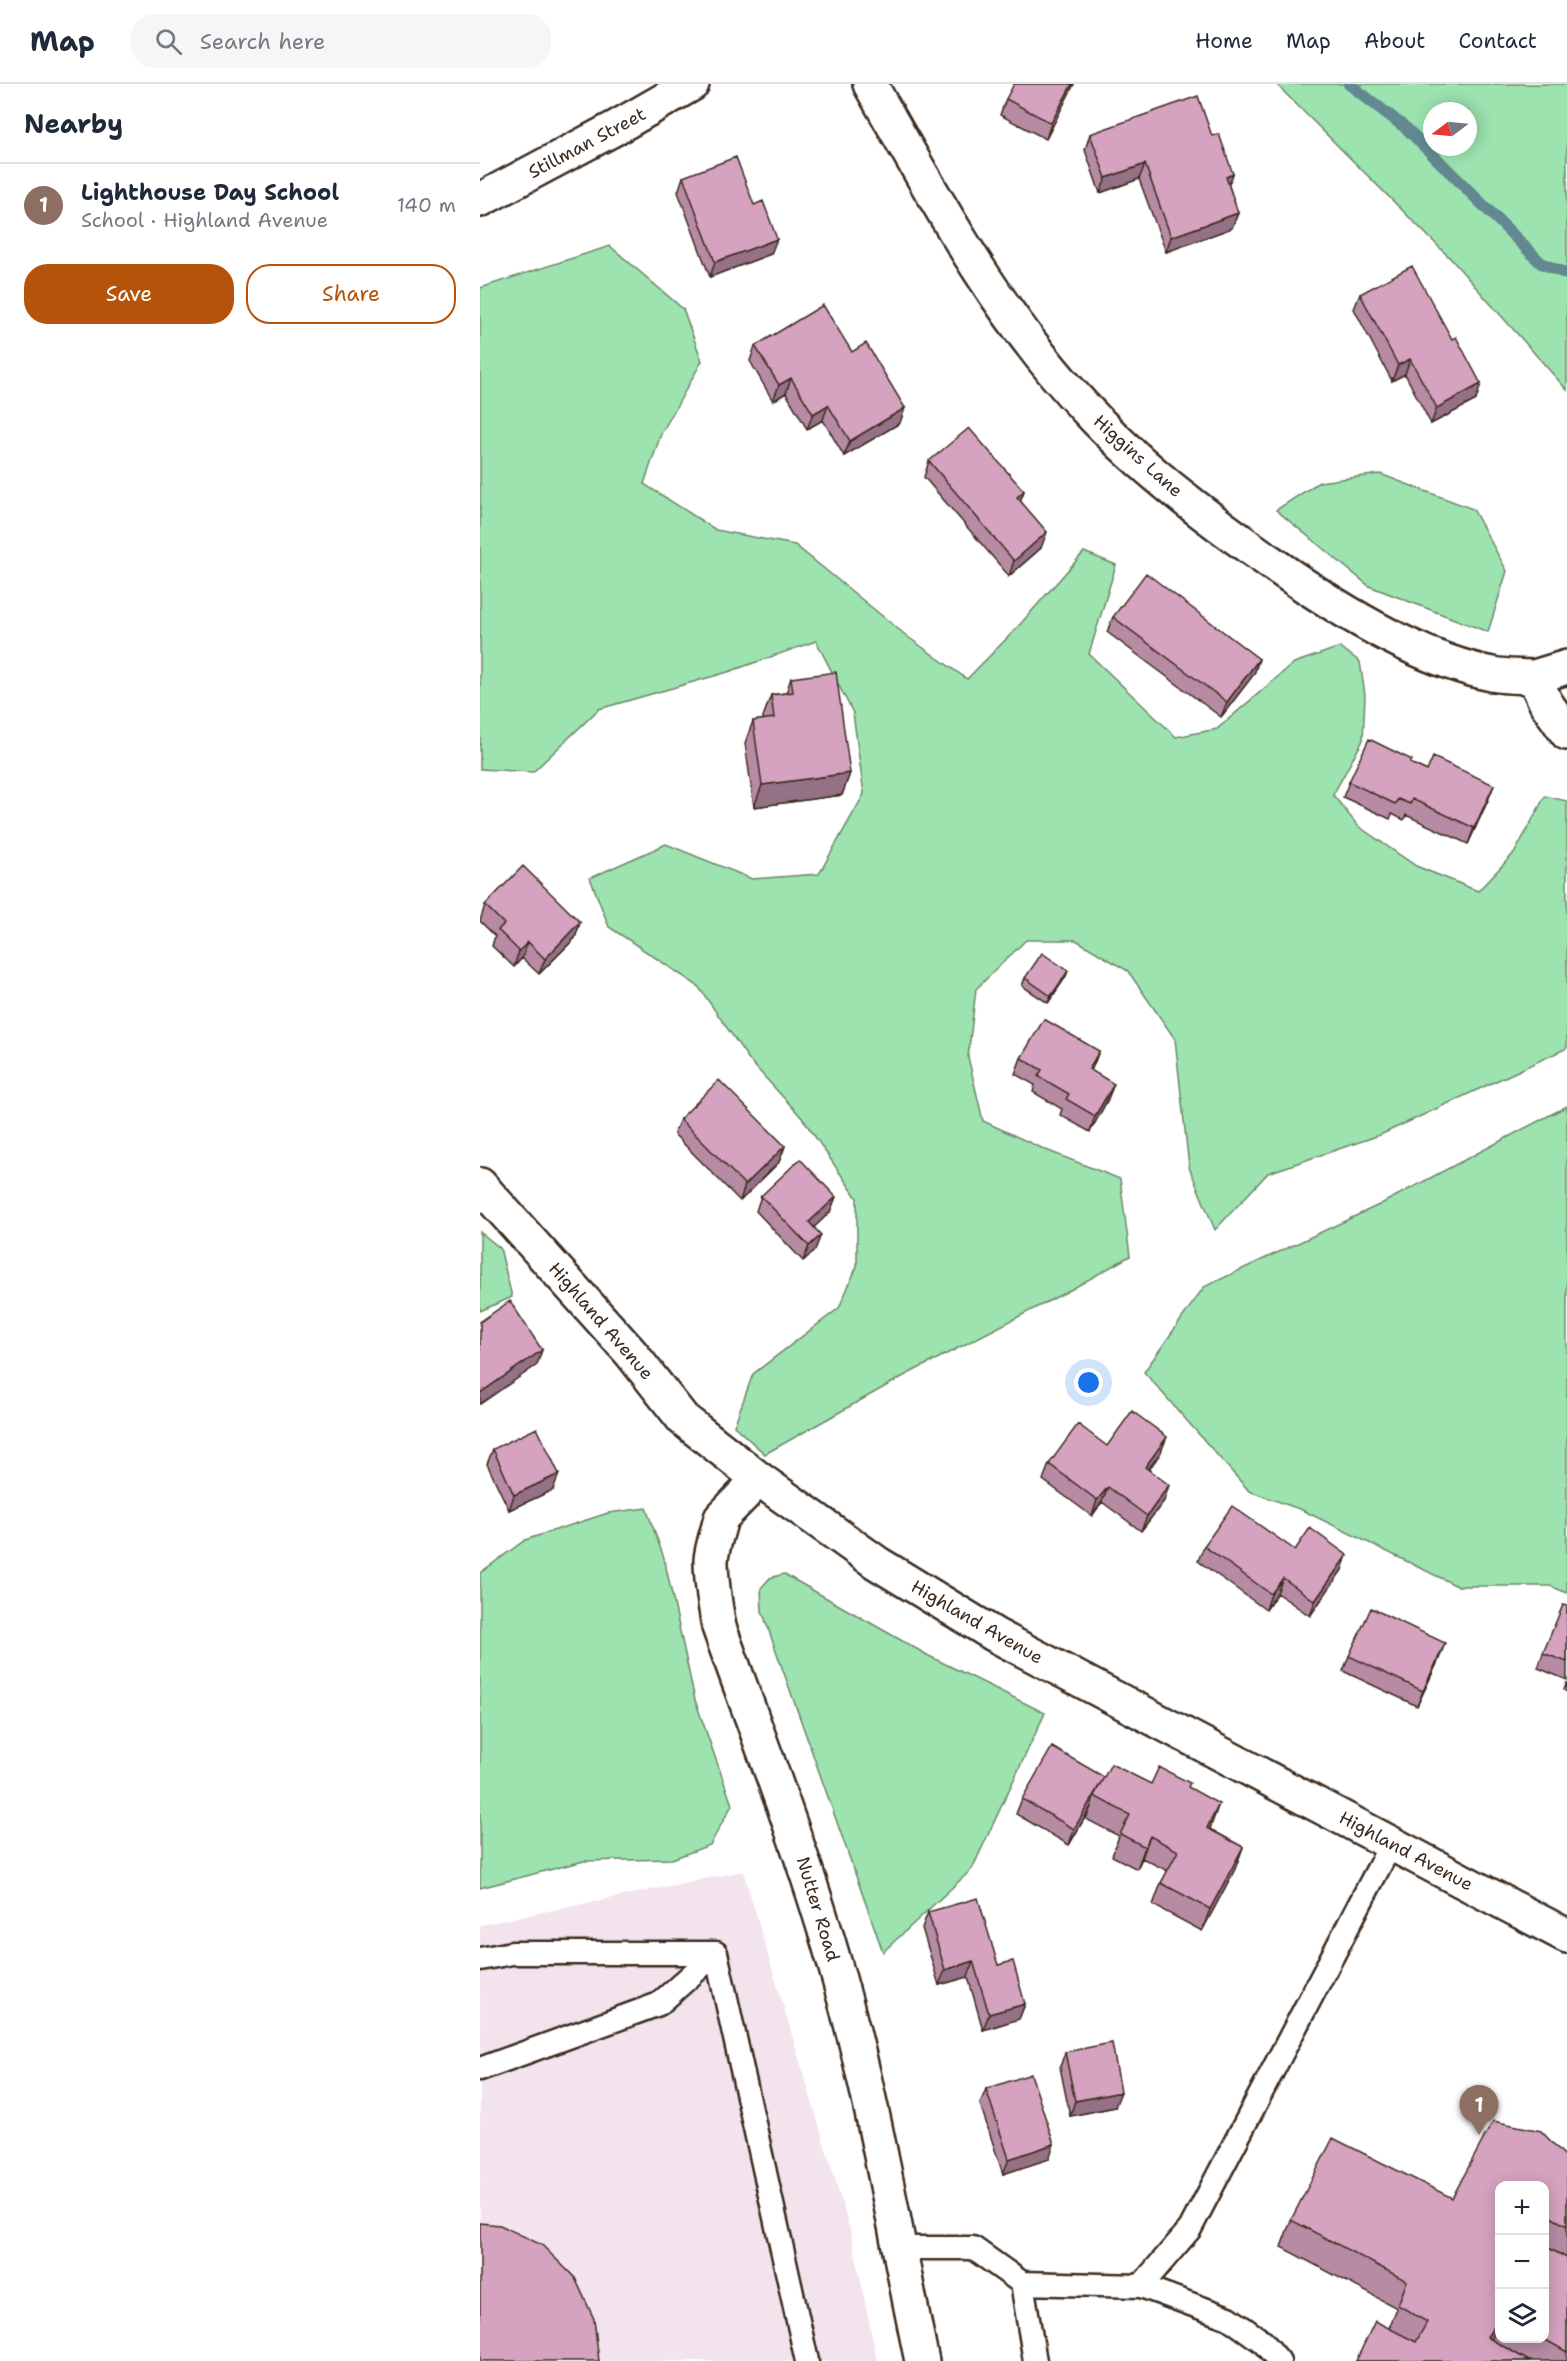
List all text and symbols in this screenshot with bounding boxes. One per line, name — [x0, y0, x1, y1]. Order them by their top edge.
search box — [131, 14, 551, 68]
text: Map — [30, 22, 95, 60]
icon: search — [152, 25, 185, 58]
text: Search here — [200, 27, 325, 56]
text: Home — [1195, 27, 1253, 55]
text: Map — [1286, 27, 1331, 55]
text: About — [1364, 27, 1425, 55]
text: Contact — [1458, 27, 1537, 55]
street label: Stillman Street — [524, 102, 650, 184]
north arrow — [1423, 102, 1477, 156]
text: Nearby — [24, 106, 123, 141]
text: Lighthouse Day School — [81, 178, 339, 207]
text: 1 — [39, 192, 48, 218]
text: 140 m — [397, 192, 456, 218]
text: School · Highland Avenue — [81, 207, 328, 233]
button: Save — [24, 264, 234, 324]
button: Share — [246, 264, 456, 324]
street label: Higgins Lane — [1088, 409, 1188, 503]
street label: Highland Avenue — [543, 1257, 659, 1385]
your location — [1074, 1368, 1103, 1397]
street label: Highland Avenue — [907, 1575, 1047, 1669]
street label: Highland Avenue — [1335, 1806, 1477, 1896]
street label: Nutter Road — [791, 1854, 845, 1964]
pin: 1 — [1460, 2086, 1498, 2135]
map controls — [1495, 2181, 1549, 2343]
button: + — [1495, 2181, 1549, 2235]
button: − — [1495, 2235, 1549, 2289]
button: layers — [1495, 2289, 1549, 2343]

